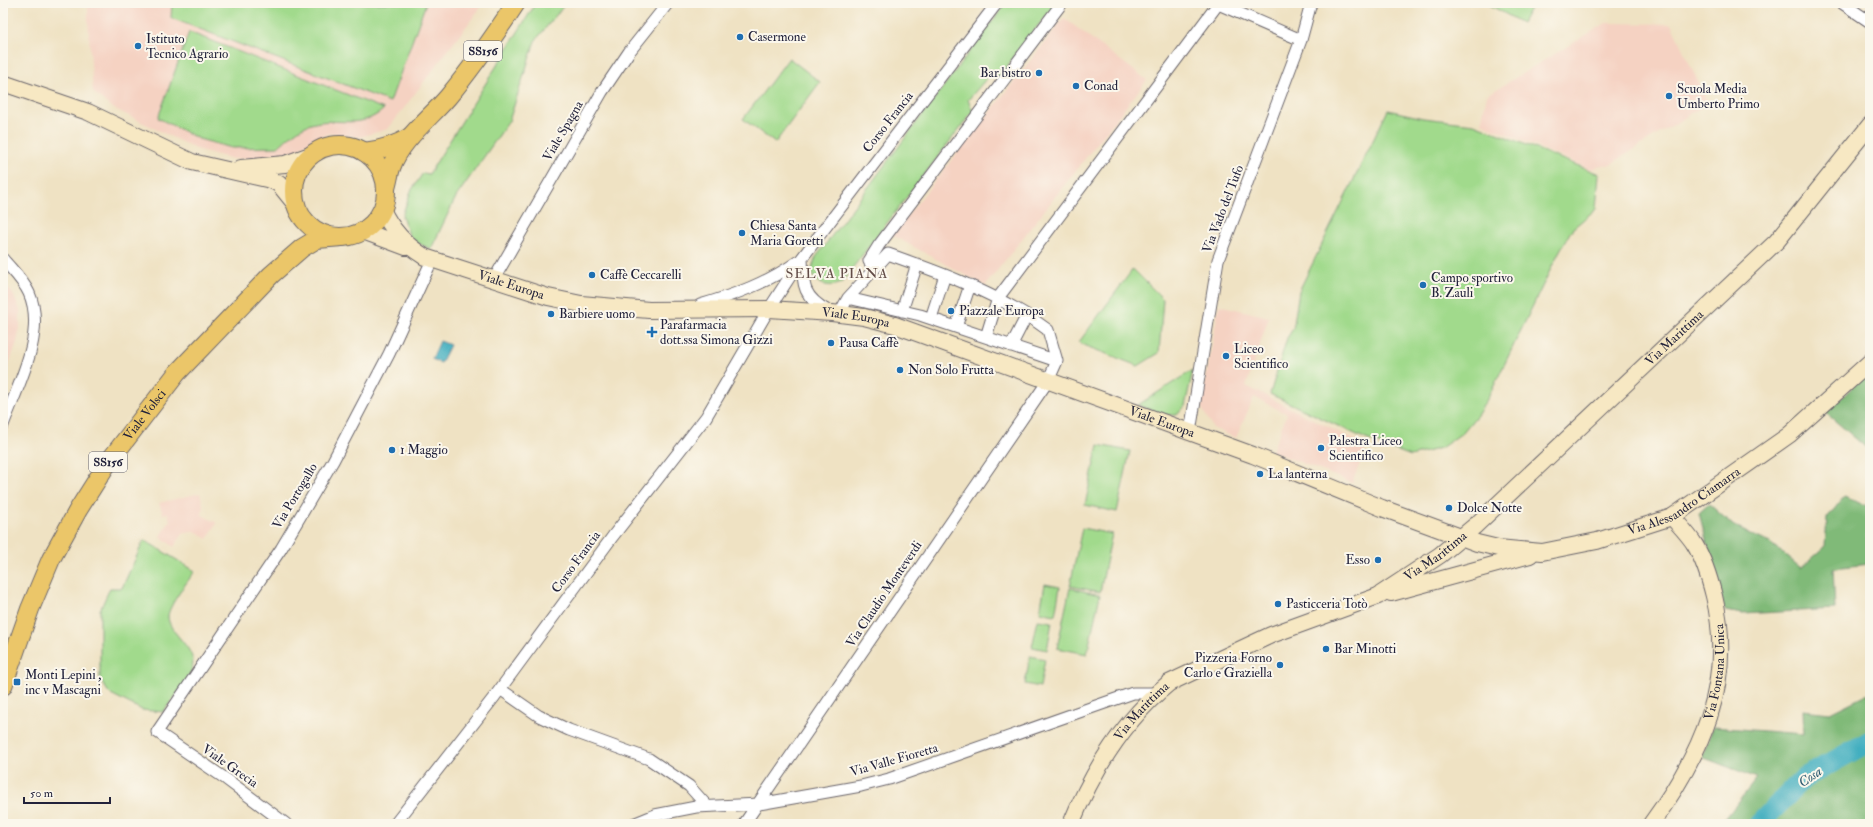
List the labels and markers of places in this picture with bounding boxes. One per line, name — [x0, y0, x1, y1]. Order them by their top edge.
place label: Casermone — [748, 29, 807, 45]
place label: Istituto Tecnico Agrario — [146, 31, 228, 62]
marker: Casermone — [735, 32, 745, 42]
marker: Istituto Tecnico Agrario — [133, 41, 143, 51]
place label: Bar bistro — [980, 65, 1031, 81]
marker: Bar bistro — [1034, 68, 1044, 78]
place label: Conad — [1084, 78, 1119, 94]
marker: Conad — [1071, 81, 1081, 91]
place label: Scuola Media Umberto Primo — [1677, 81, 1760, 112]
marker: Scuola Media Umberto Primo — [1664, 91, 1674, 101]
place label: Chiesa Santa Maria Goretti — [750, 218, 824, 249]
marker: Chiesa Santa Maria Goretti — [737, 228, 747, 238]
place label: Caffè Ceccarelli — [600, 267, 682, 283]
marker: Caffè Ceccarelli — [587, 270, 597, 280]
place label: Campo sportivo B. Zauli — [1431, 270, 1513, 301]
marker: Campo sportivo B. Zauli — [1418, 280, 1428, 290]
place label: Piazzale Europa — [959, 303, 1044, 320]
place label: Barbiere uomo — [559, 306, 635, 322]
marker: Piazzale Europa — [946, 306, 956, 316]
marker: Barbiere uomo — [546, 309, 556, 319]
place label: Parafarmacia dott.ssa Simona Gizzi — [660, 317, 773, 348]
marker: Parafarmacia dott.ssa Simona Gizzi — [647, 327, 657, 337]
place label: Pausa Caffè — [839, 335, 899, 351]
marker: Pausa Caffè — [826, 338, 836, 348]
place label: Liceo Scientifico — [1234, 341, 1288, 372]
marker: Liceo Scientifico — [1221, 351, 1231, 361]
place label: Non Solo Frutta — [908, 362, 995, 378]
marker: Non Solo Frutta — [895, 365, 905, 375]
place label: Palestra Liceo Scientifico — [1329, 433, 1402, 464]
place label: 1 Maggio — [400, 442, 448, 458]
marker: Palestra Liceo Scientifico — [1316, 443, 1326, 453]
marker: 1 Maggio — [387, 445, 397, 455]
place label: La lanterna — [1268, 466, 1328, 482]
marker: La lanterna — [1255, 469, 1265, 479]
place label: Dolce Notte — [1457, 500, 1522, 516]
marker: Dolce Notte — [1444, 503, 1454, 513]
place label: Esso — [1345, 552, 1370, 568]
marker: Esso — [1373, 555, 1383, 565]
place label: Pasticceria Totò — [1286, 596, 1368, 612]
marker: Pasticceria Totò — [1273, 599, 1283, 609]
place label: Bar Minotti — [1334, 641, 1397, 657]
marker: Bar Minotti — [1321, 644, 1331, 654]
place label: Pizzeria Forno Carlo e Graziella — [1184, 650, 1273, 681]
marker: Pizzeria Forno Carlo e Graziella — [1275, 660, 1285, 670]
place label: Monti Lepini , inc v Mascagni — [25, 667, 101, 698]
marker: Monti Lepini , inc v Mascagni — [12, 677, 22, 687]

